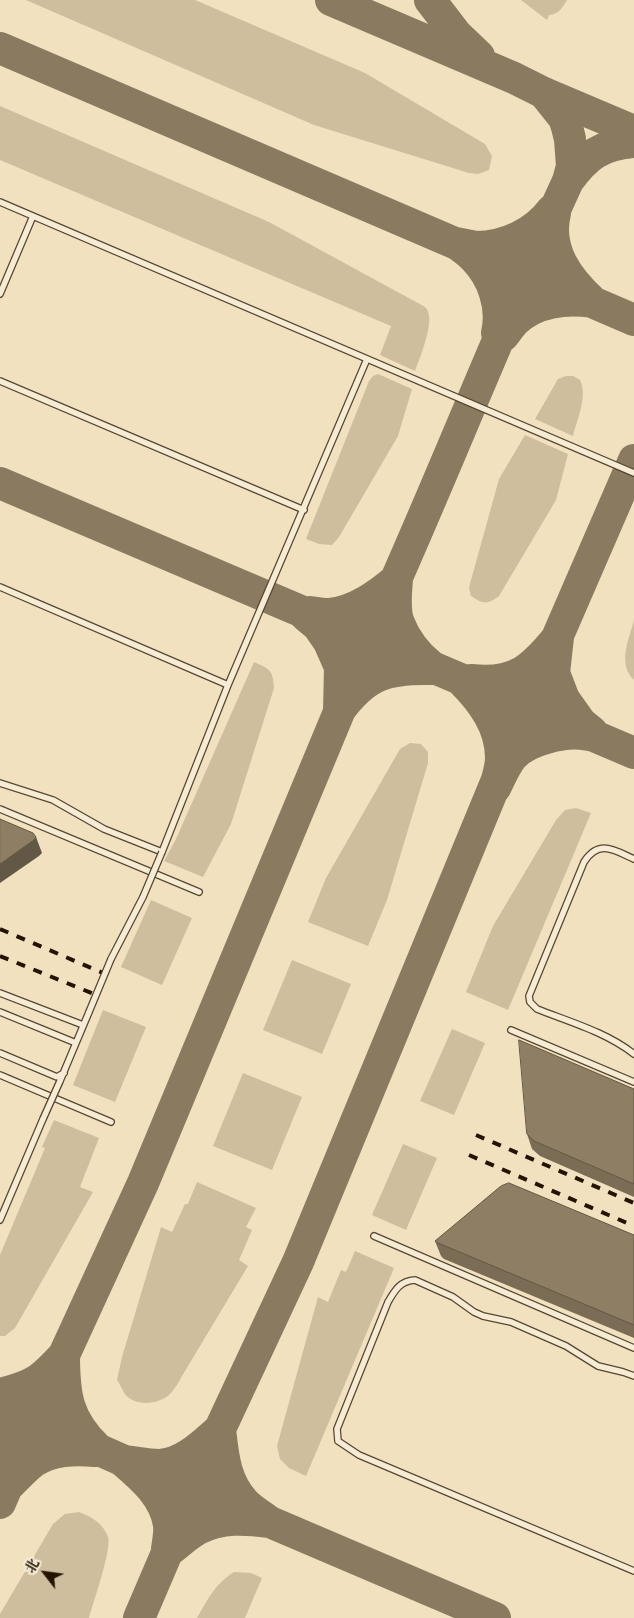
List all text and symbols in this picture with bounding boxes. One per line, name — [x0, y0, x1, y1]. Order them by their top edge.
north arrow — [20, 1548, 70, 1598]
text: 北 — [20, 1554, 44, 1577]

